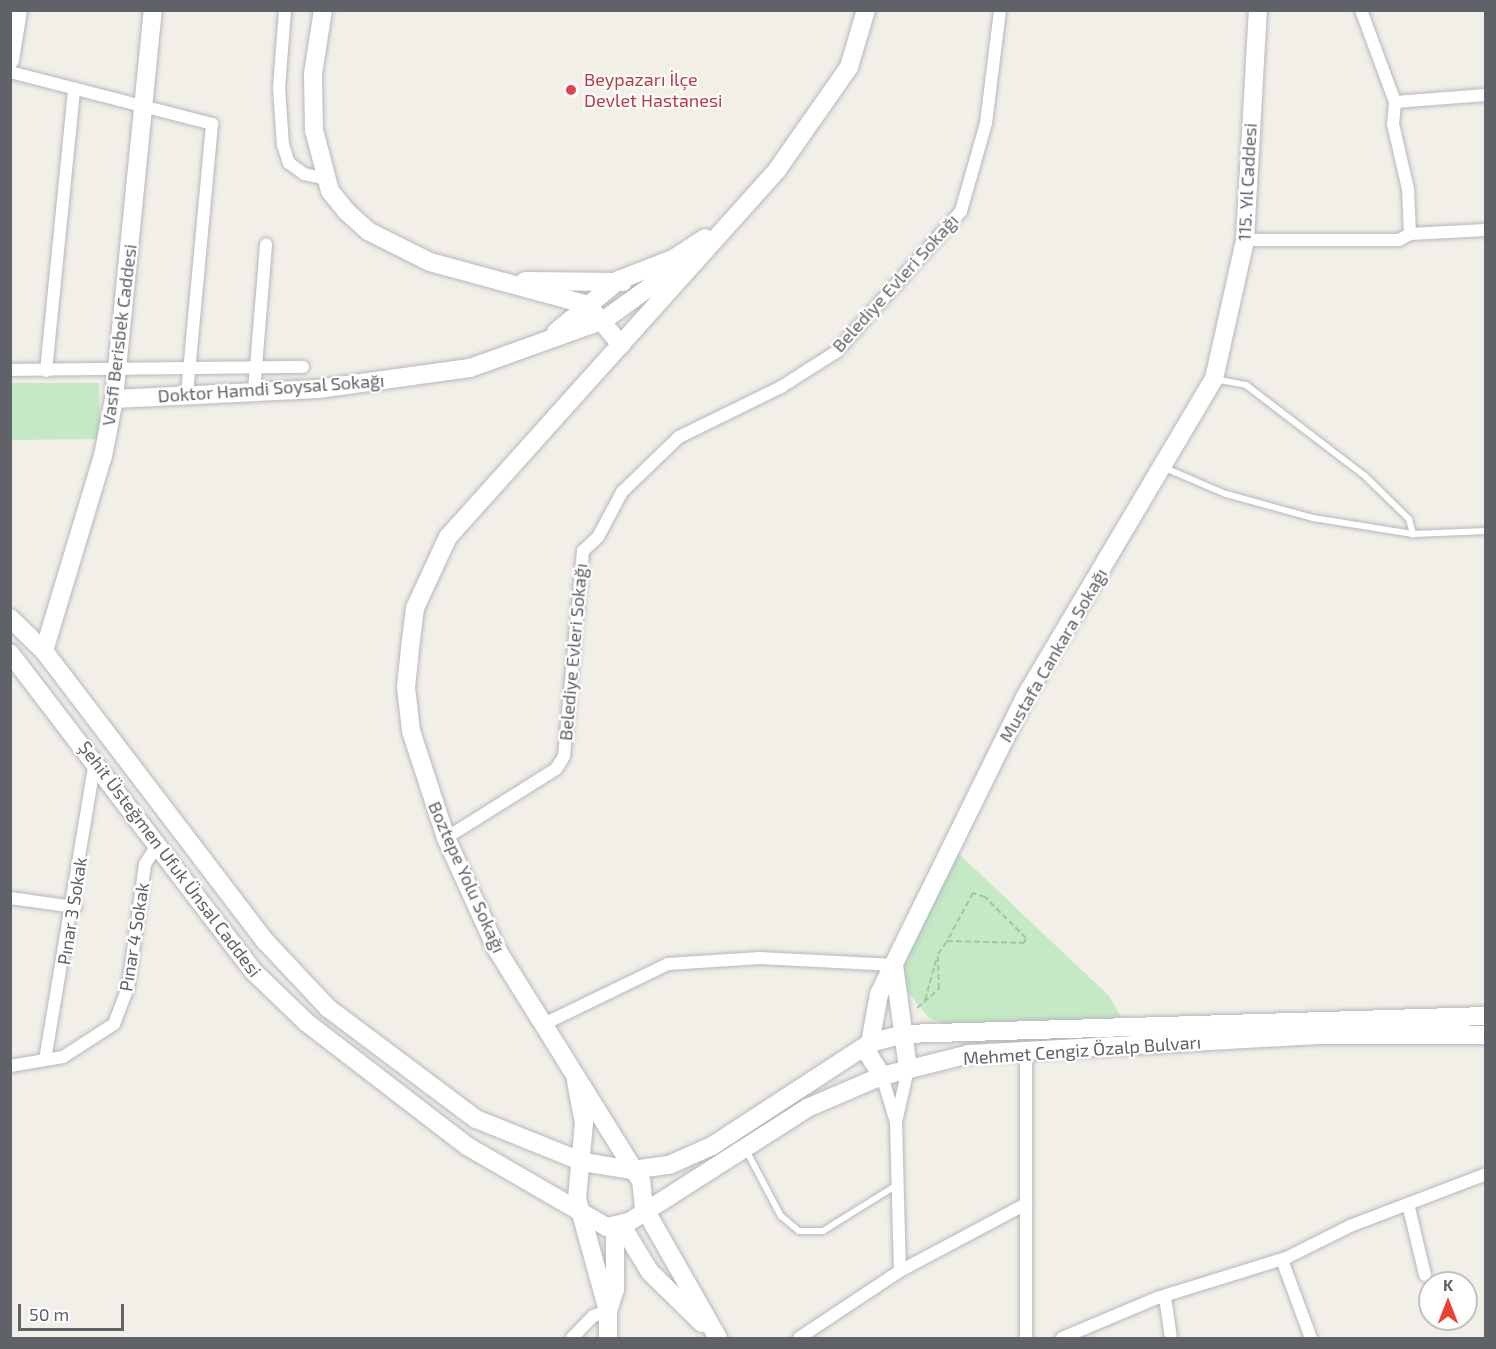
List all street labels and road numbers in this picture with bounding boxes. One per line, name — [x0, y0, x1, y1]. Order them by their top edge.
street label: 115. Yıl Caddesi — [1233, 122, 1261, 242]
street label: Belediye Evleri Sokağı — [827, 210, 963, 356]
street label: Vasfi Berisbek Caddesi — [97, 243, 141, 427]
street label: Doktor Hamdi Soysal Sokağı — [156, 369, 386, 407]
street label: Belediye Evleri Sokağı — [554, 562, 592, 742]
street label: Mustafa Cankara Sokağı — [994, 564, 1112, 746]
street label: Şehit Üsteğmen Ufuk Ünsal Caddesi — [74, 737, 266, 981]
street label: Boztepe Yolu Sokağı — [424, 798, 510, 956]
street label: Pınar 3 Sokak — [53, 855, 91, 967]
street label: Pınar 4 Sokak — [115, 881, 153, 993]
street label: Mehmet Cengiz Özalp Bulvarı — [962, 1031, 1202, 1069]

